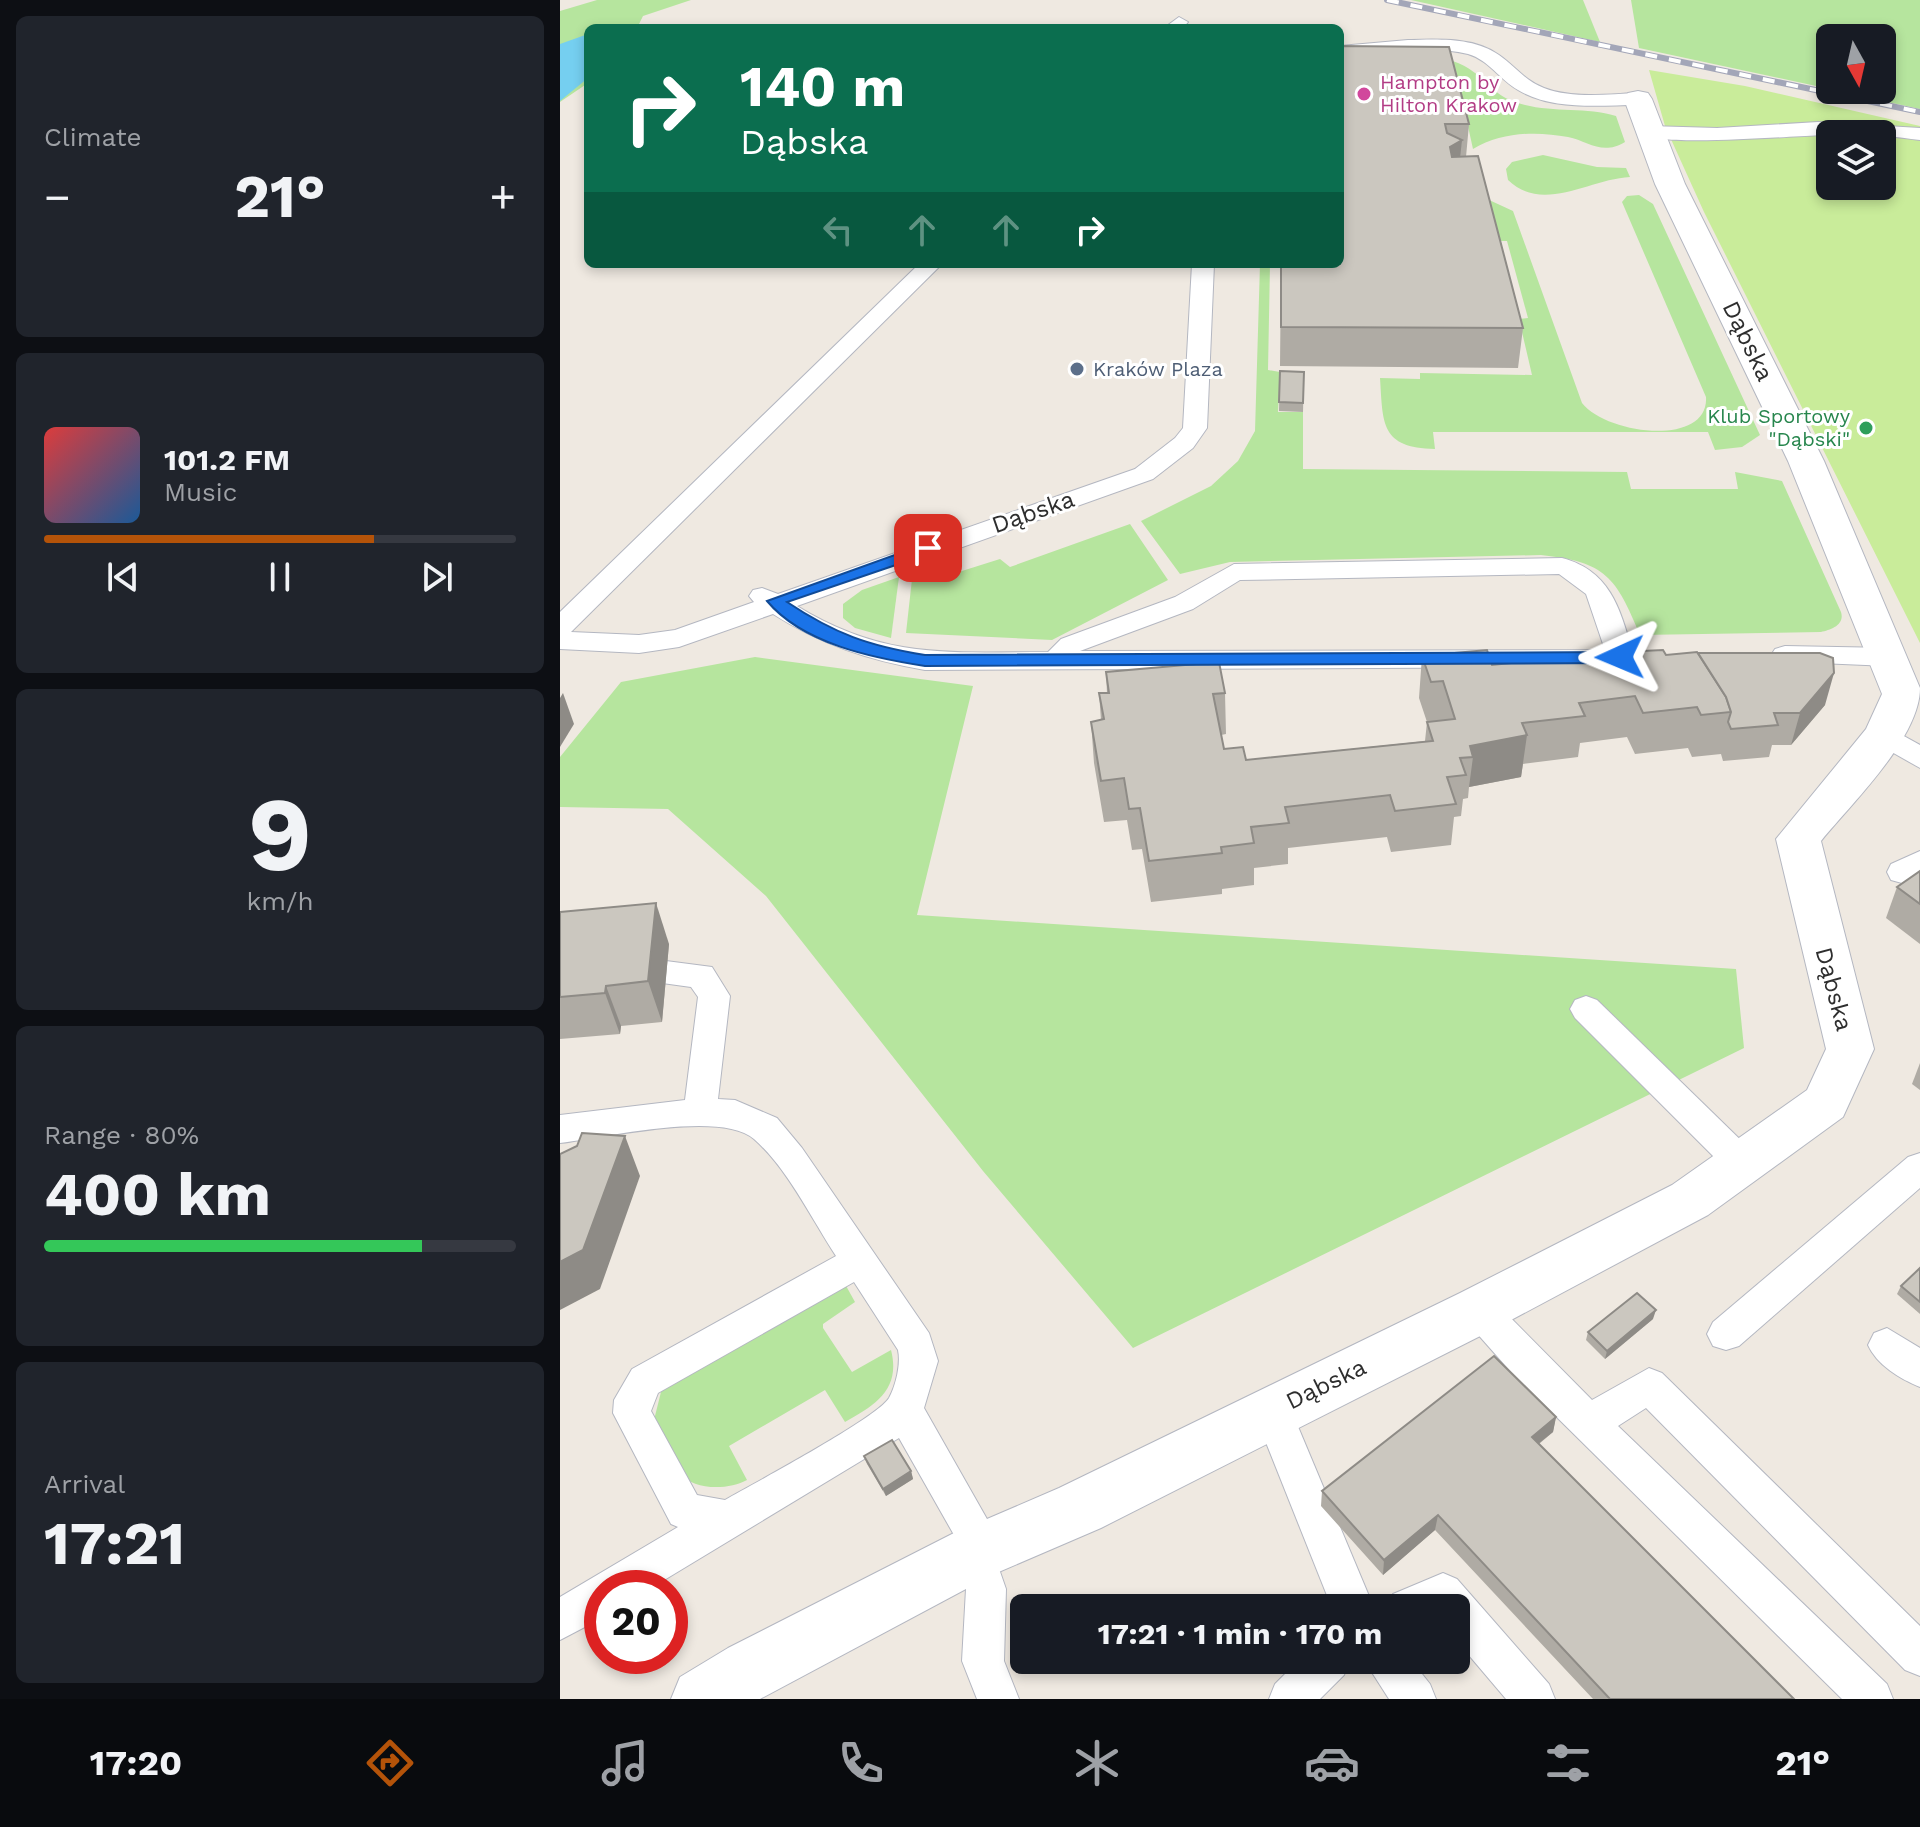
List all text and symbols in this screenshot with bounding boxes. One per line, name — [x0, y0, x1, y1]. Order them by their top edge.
north arrow — [1816, 24, 1896, 104]
map controls — [1816, 24, 1896, 200]
text: 140 m — [740, 54, 905, 120]
icon: right — [608, 56, 712, 160]
place label: Hampton by Hilton Krakow — [1380, 70, 1517, 117]
marker: Hampton by Hilton Krakow — [1355, 85, 1373, 103]
button: layers — [1816, 120, 1896, 200]
text: Dąbska — [740, 121, 868, 163]
text: Climate — [44, 122, 142, 152]
text: 21° — [234, 161, 326, 232]
text: − — [44, 171, 71, 223]
text: + — [489, 171, 516, 223]
icon: left — [816, 208, 860, 252]
icon: ahead — [900, 208, 944, 252]
icon: ahead — [984, 208, 1028, 252]
icon: right — [1068, 208, 1112, 252]
street label: Dąbska — [1717, 296, 1779, 386]
place label: Kraków Plaza — [1093, 357, 1223, 381]
marker: Kraków Plaza — [1068, 360, 1086, 378]
place label: Klub Sportowy "Dąbski" — [1707, 404, 1851, 451]
marker: Klub Sportowy "Dąbski" — [1857, 419, 1875, 437]
text: 101.2 FM — [164, 442, 290, 477]
text: Music — [164, 477, 237, 507]
street label: Dąbska — [988, 485, 1078, 539]
pin — [894, 514, 962, 582]
icon: arrive — [906, 526, 950, 570]
icon: previous — [101, 555, 145, 599]
icon: pause — [258, 555, 302, 599]
icon: next — [415, 555, 459, 599]
position arrow — [1578, 615, 1662, 699]
text: 9 — [248, 773, 312, 895]
text: km/h — [247, 886, 313, 916]
street label: Dąbska — [1809, 944, 1859, 1034]
text: Range · 80% — [44, 1120, 199, 1150]
text: 400 km — [44, 1159, 271, 1230]
street label: Dąbska — [1281, 1353, 1371, 1415]
text: Arrival — [44, 1469, 125, 1499]
text: 17:21 — [44, 1508, 185, 1579]
speed limit sign: 20 — [584, 1570, 688, 1674]
text: 17:21 · 1 min · 170 m — [1098, 1616, 1382, 1651]
icon: directions — [362, 1735, 418, 1791]
icon: music — [597, 1735, 653, 1791]
icon: phone — [833, 1735, 889, 1791]
icon: climate — [1069, 1735, 1125, 1791]
icon: car — [1304, 1735, 1360, 1791]
icon: filters — [1540, 1735, 1596, 1791]
text: 17:20 — [90, 1742, 182, 1784]
text: 21° — [1775, 1742, 1830, 1784]

